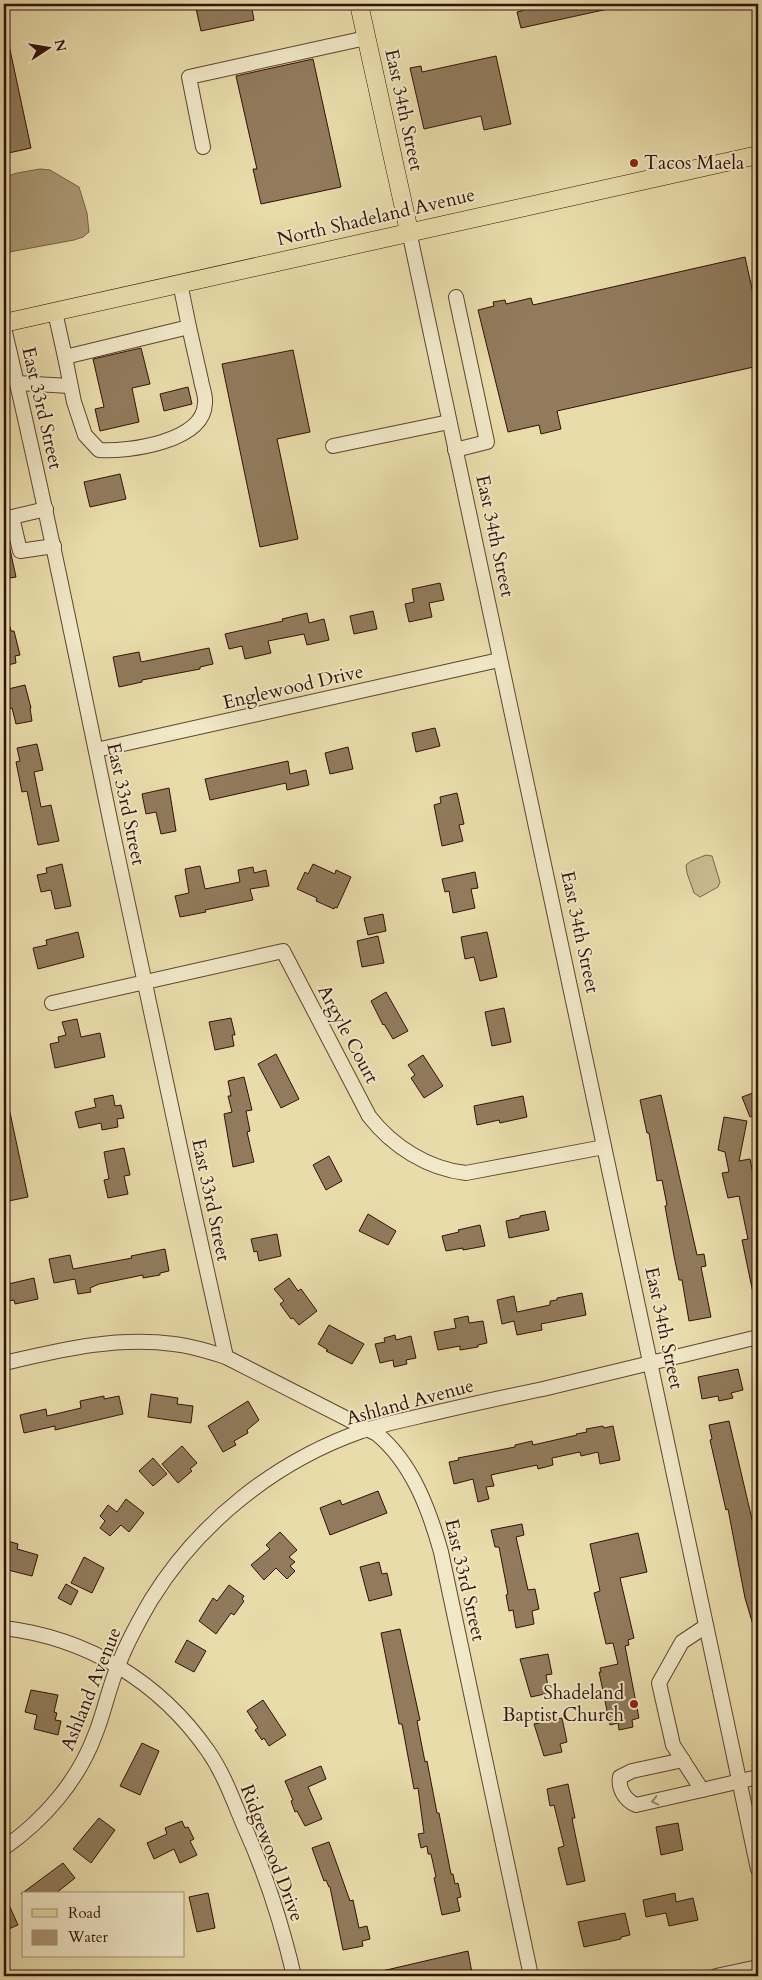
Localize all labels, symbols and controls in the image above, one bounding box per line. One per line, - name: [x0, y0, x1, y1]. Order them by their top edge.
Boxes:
- north arrow: [22, 22, 72, 72]
- text: N: [50, 37, 71, 53]
- street label: East 34th Street: [378, 47, 430, 173]
- place label: Tacos Maela: [644, 150, 744, 176]
- marker: Tacos Maela: [628, 157, 640, 169]
- street label: North Shadeland Avenue: [274, 182, 478, 252]
- street label: East 33rd Street: [15, 344, 69, 472]
- street label: East 34th Street: [469, 473, 521, 599]
- street label: Englewood Drive: [220, 658, 366, 716]
- street label: East 33rd Street: [100, 740, 152, 868]
- street label: East 34th Street: [554, 869, 606, 995]
- street label: Argyle Court: [311, 980, 385, 1088]
- street label: East 33rd Street: [185, 1136, 237, 1264]
- street label: East 34th Street: [638, 1265, 690, 1391]
- street label: Ashland Avenue: [343, 1372, 477, 1432]
- street label: East 33rd Street: [438, 1516, 492, 1644]
- street label: Ashland Avenue: [54, 1623, 128, 1755]
- place label: Shadeland Baptist Church: [503, 1680, 625, 1728]
- marker: Shadeland Baptist Church: [628, 1698, 640, 1710]
- street label: Ridgewood Drive: [234, 1781, 310, 1925]
- one-way arrow: [650, 1795, 659, 1806]
- legend: [22, 1892, 185, 1958]
- text: Road: [68, 1903, 101, 1923]
- text: Water: [67, 1927, 109, 1947]

